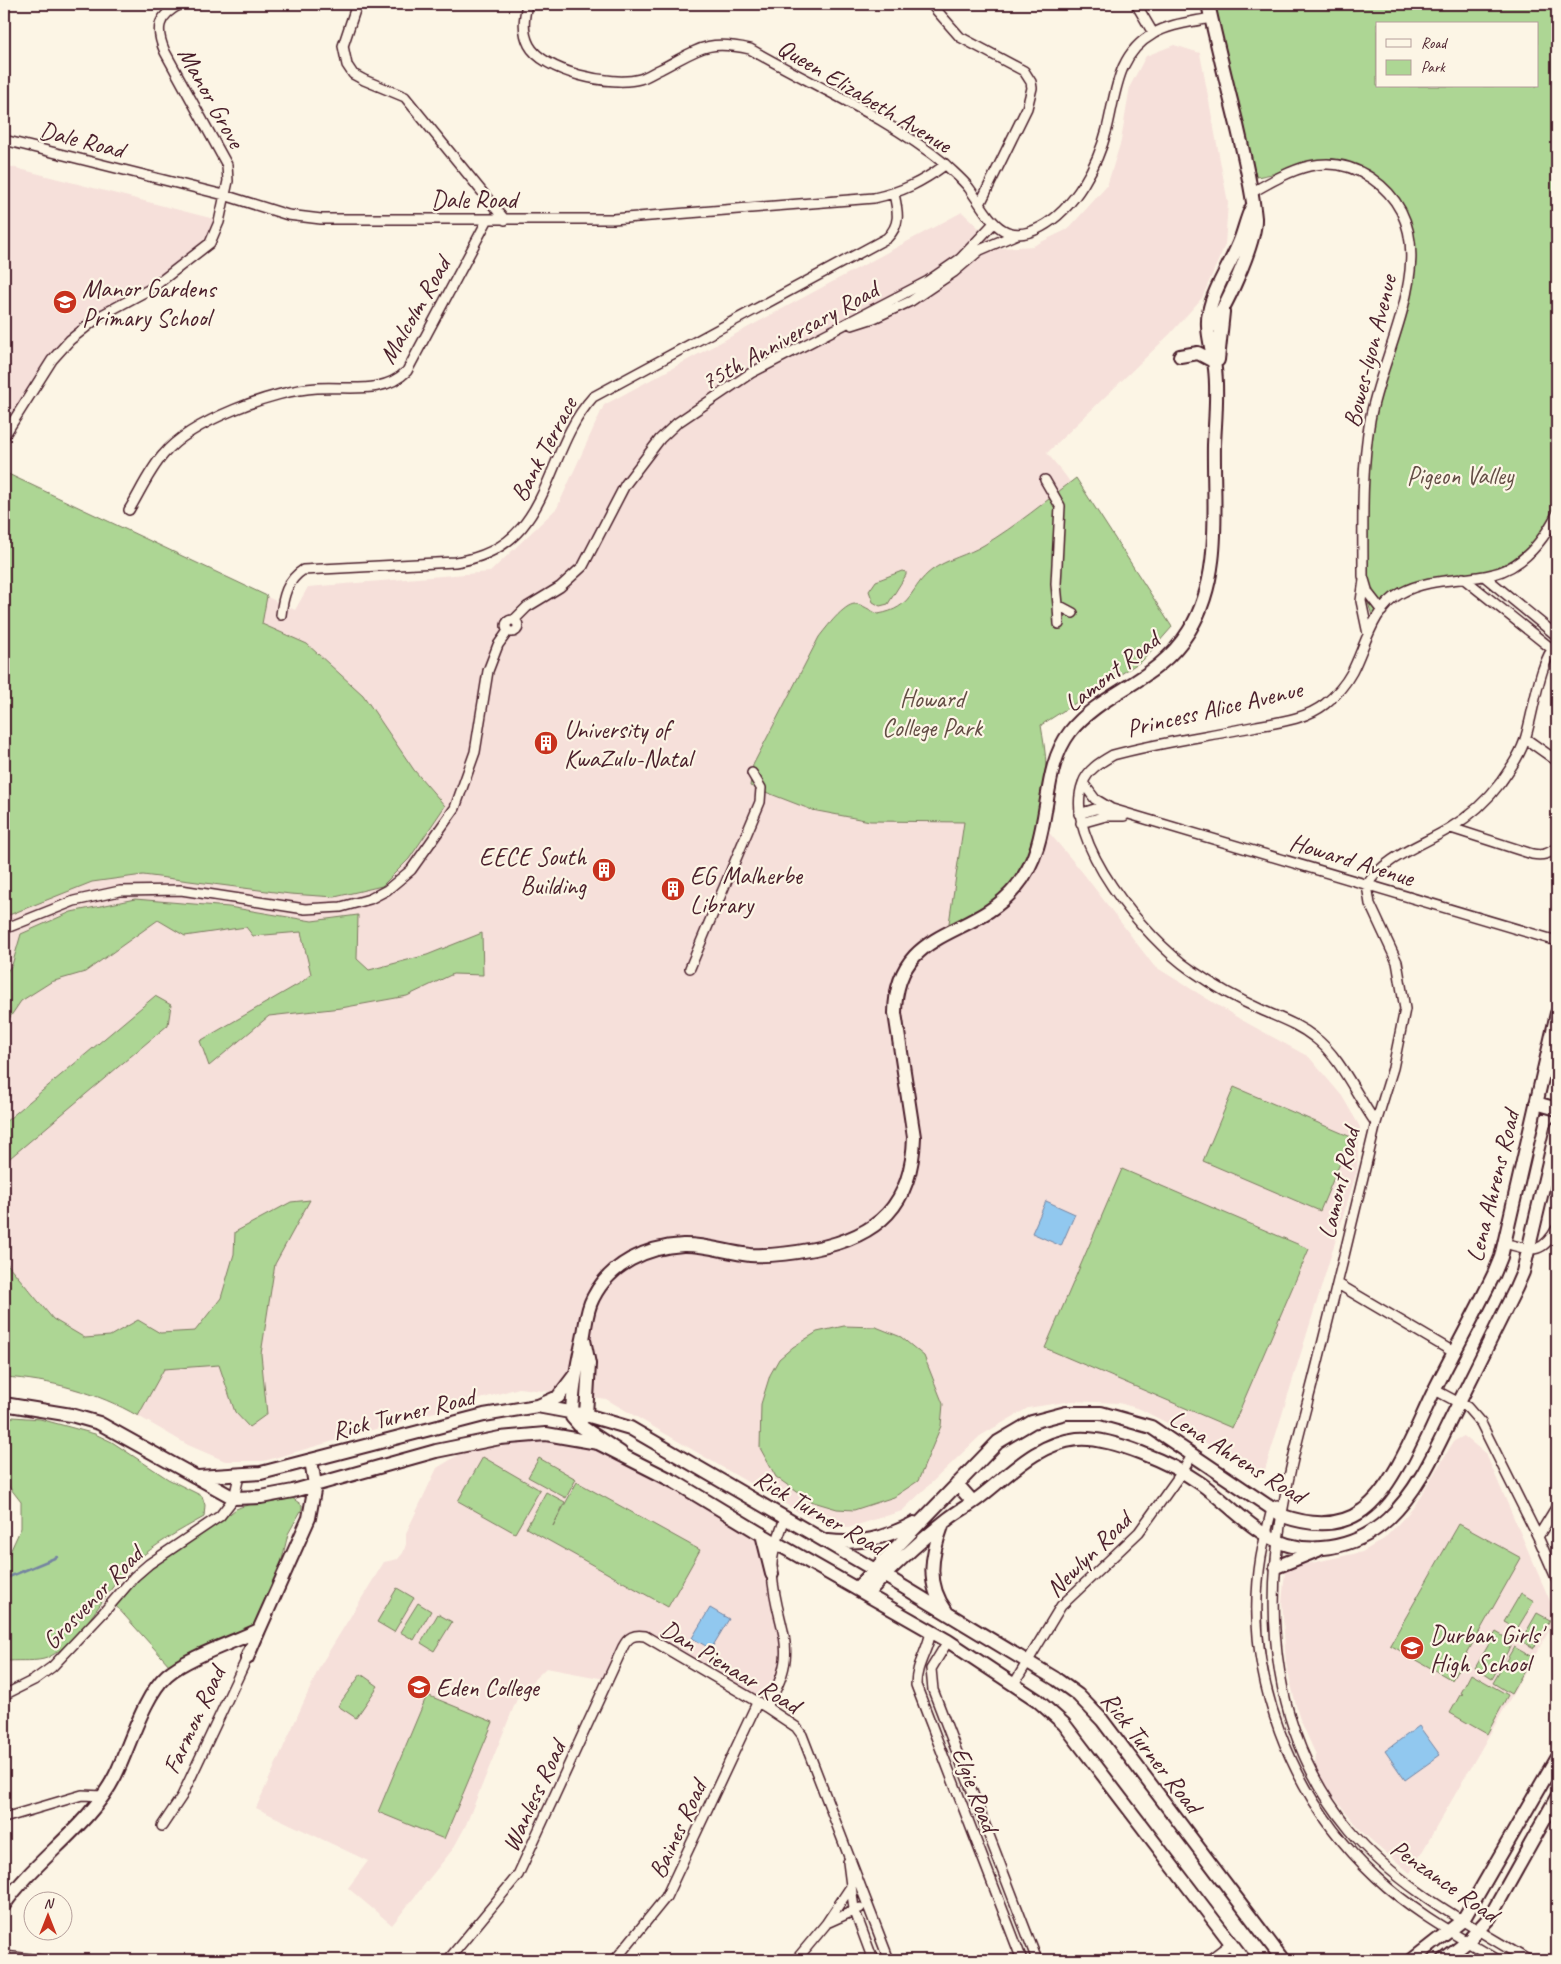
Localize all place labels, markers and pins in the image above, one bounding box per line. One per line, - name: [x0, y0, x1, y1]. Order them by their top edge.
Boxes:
- place label: Manor Gardens Primary School: [82, 273, 218, 334]
- school or university icon: Manor Gardens Primary School: [52, 289, 78, 315]
- place label: University of KwaZulu-Natal: [564, 714, 696, 775]
- building icon: University of KwaZulu-Natal: [533, 730, 559, 756]
- place label: EECE South Building: [479, 841, 588, 902]
- building icon: EECE South Building: [591, 857, 617, 883]
- place label: EG Malherbe Library: [690, 860, 804, 921]
- building icon: EG Malherbe Library: [660, 876, 686, 902]
- place label: Durban Girls' High School: [1430, 1619, 1548, 1680]
- school or university icon: Durban Girls' High School: [1399, 1635, 1425, 1661]
- place label: Eden College: [436, 1672, 541, 1704]
- school or university icon: Eden College: [406, 1674, 432, 1700]

